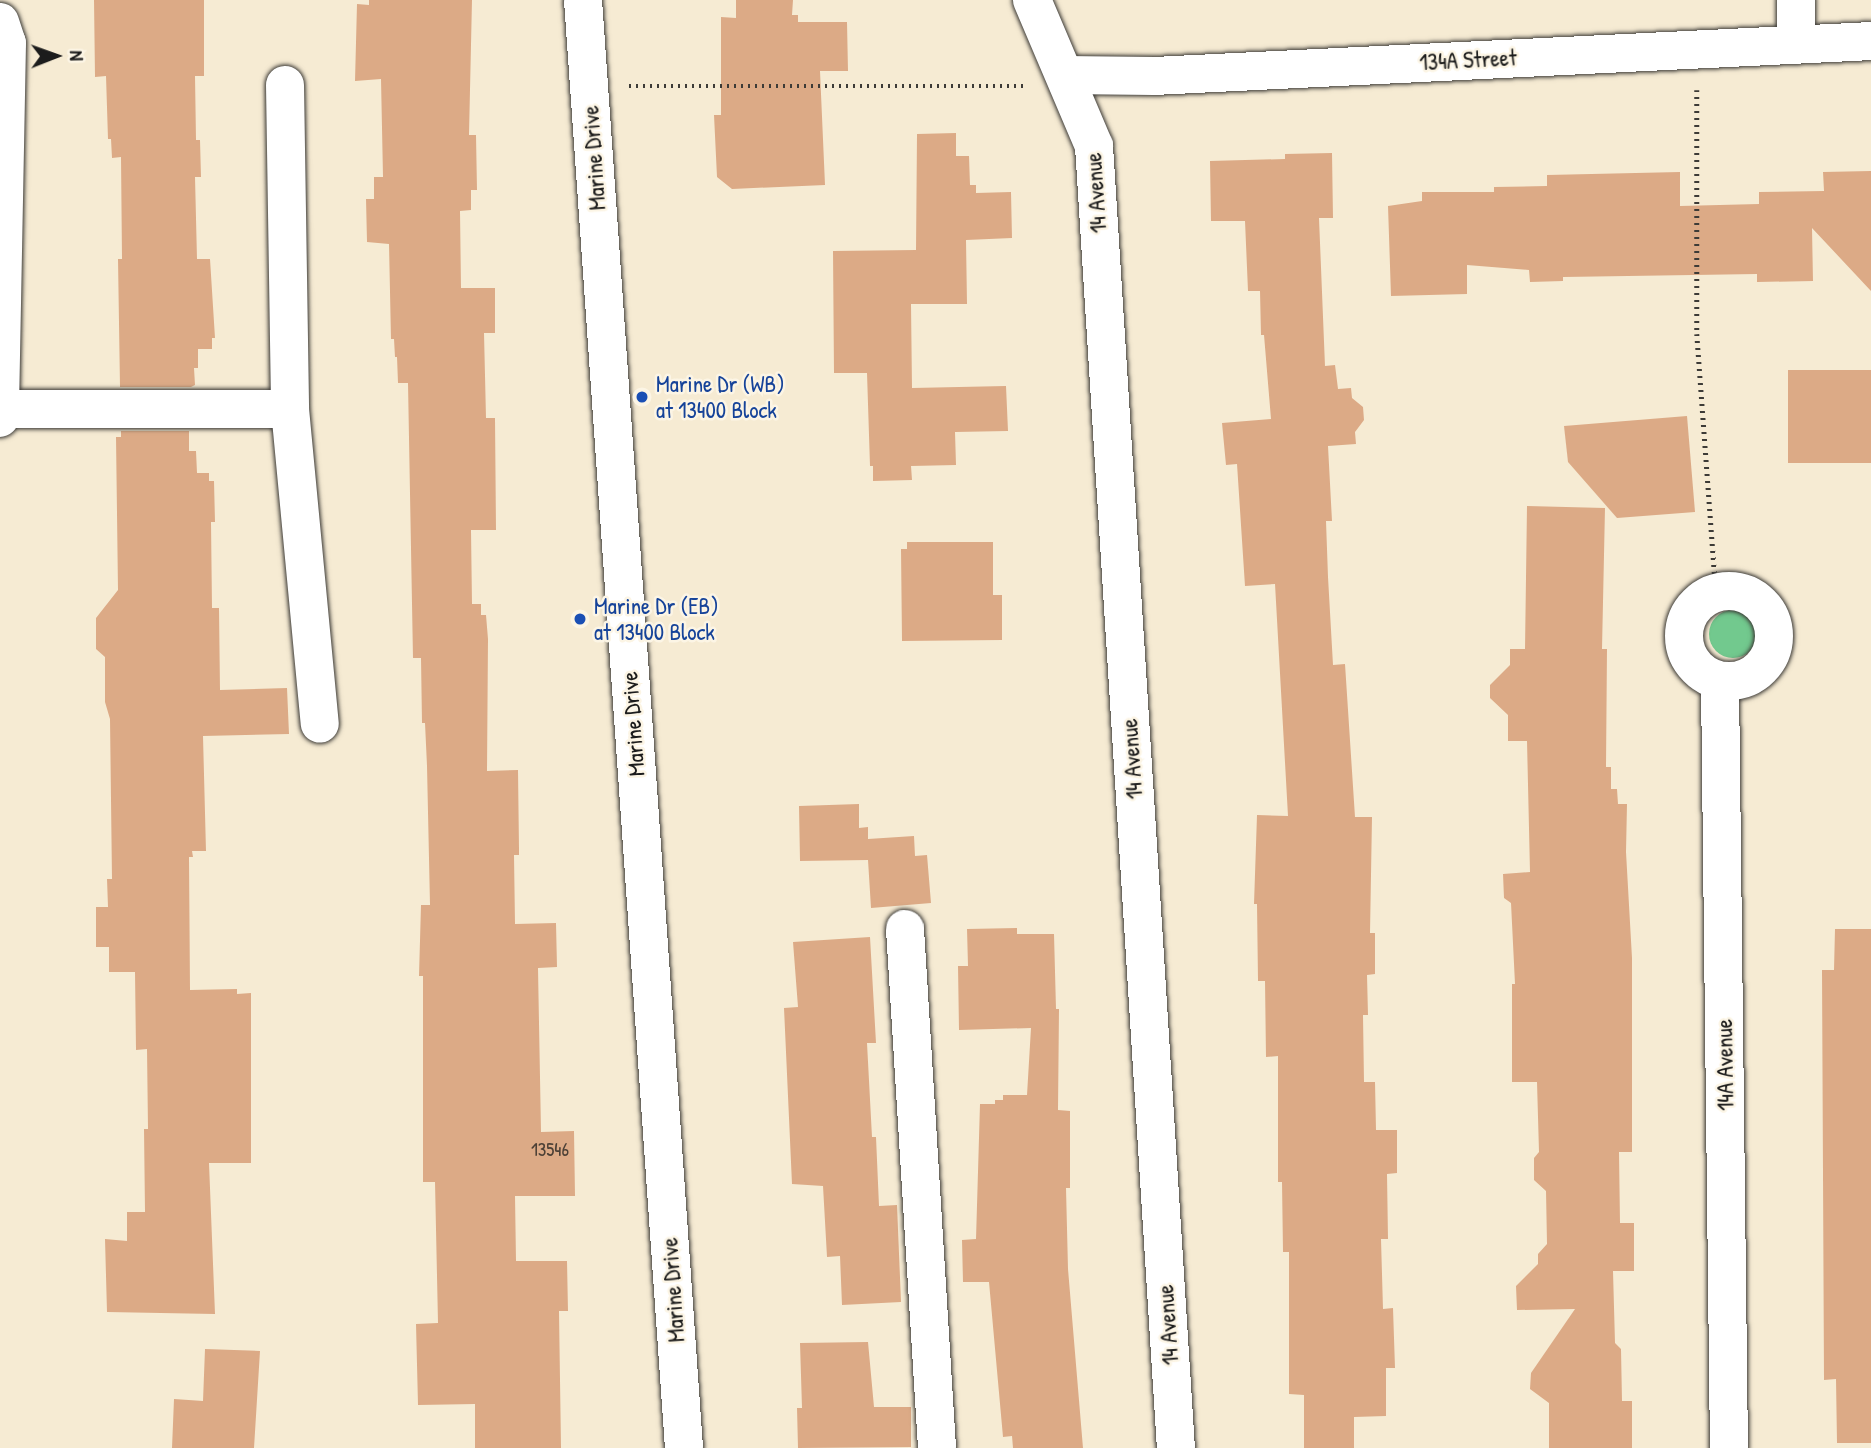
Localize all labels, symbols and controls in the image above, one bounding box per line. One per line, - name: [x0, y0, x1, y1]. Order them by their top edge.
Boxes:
- north arrow: [21, 21, 91, 91]
- street label: 134A Street: [1419, 44, 1517, 76]
- text: N: [64, 50, 90, 61]
- street label: Marine Drive: [577, 105, 611, 211]
- street label: 14 Avenue: [1079, 152, 1113, 234]
- place label: Marine Dr (WB) at 13400 Block: [656, 370, 785, 424]
- marker: Marine Dr (WB) at 13400 Block: [634, 389, 650, 405]
- place label: Marine Dr (EB) at 13400 Block: [594, 592, 718, 646]
- marker: Marine Dr (EB) at 13400 Block: [572, 611, 588, 627]
- street label: Marine Drive: [616, 671, 650, 777]
- street label: 14 Avenue: [1115, 718, 1149, 800]
- street label: 14A Avenue: [1710, 1019, 1740, 1111]
- house number: 13546: [531, 1139, 569, 1161]
- street label: Marine Drive: [656, 1237, 690, 1343]
- street label: 14 Avenue: [1151, 1284, 1185, 1366]

